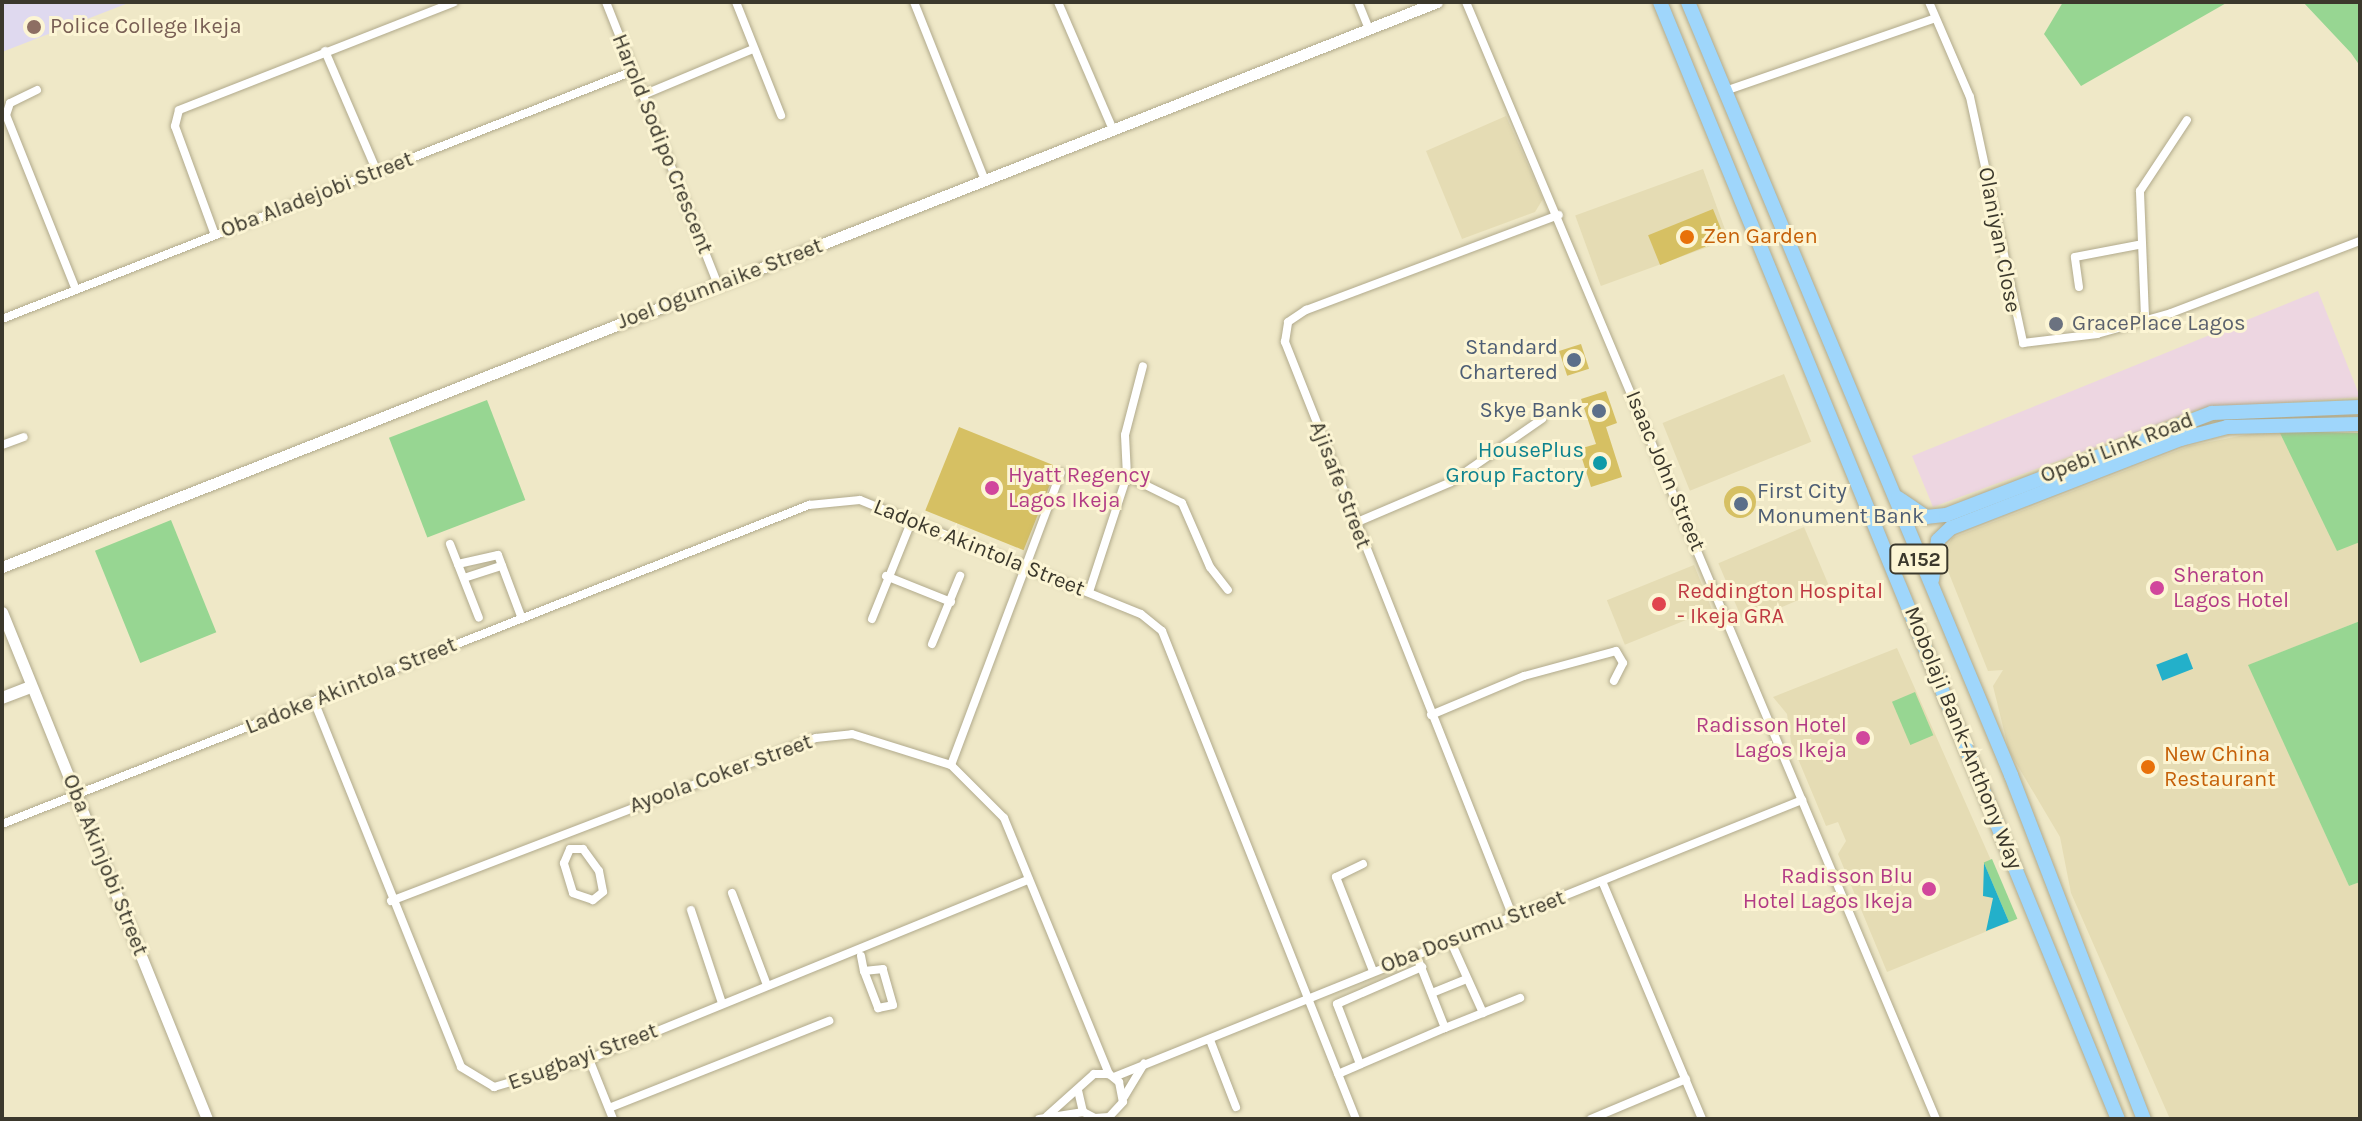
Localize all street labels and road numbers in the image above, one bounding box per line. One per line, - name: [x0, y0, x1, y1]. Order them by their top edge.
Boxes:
- street label: Harold Sodipo Crescent: [606, 30, 718, 258]
- street label: Oba Aladejobi Street: [217, 146, 417, 244]
- street label: Olaniyan Close: [1972, 165, 2026, 315]
- street label: Joel Ogunnaike Street: [613, 233, 827, 335]
- street label: Isaac John Street: [1619, 387, 1711, 555]
- street label: Opebi Link Road: [2037, 407, 2197, 489]
- street label: Ajisafe Street: [1304, 418, 1376, 552]
- street label: Ladoke Akintola Street: [870, 494, 1088, 602]
- road number: A152: [1889, 543, 1949, 575]
- street label: Mobolaji Bank-Anthony Way: [1898, 603, 2028, 873]
- street label: Ladoke Akintola Street: [242, 632, 460, 740]
- street label: Ayoola Coker Street: [626, 729, 816, 819]
- street label: Oba Akinjobi Street: [57, 770, 153, 960]
- street label: Oba Dosumu Street: [1377, 885, 1569, 979]
- street label: Esugbayi Street: [505, 1018, 661, 1096]

